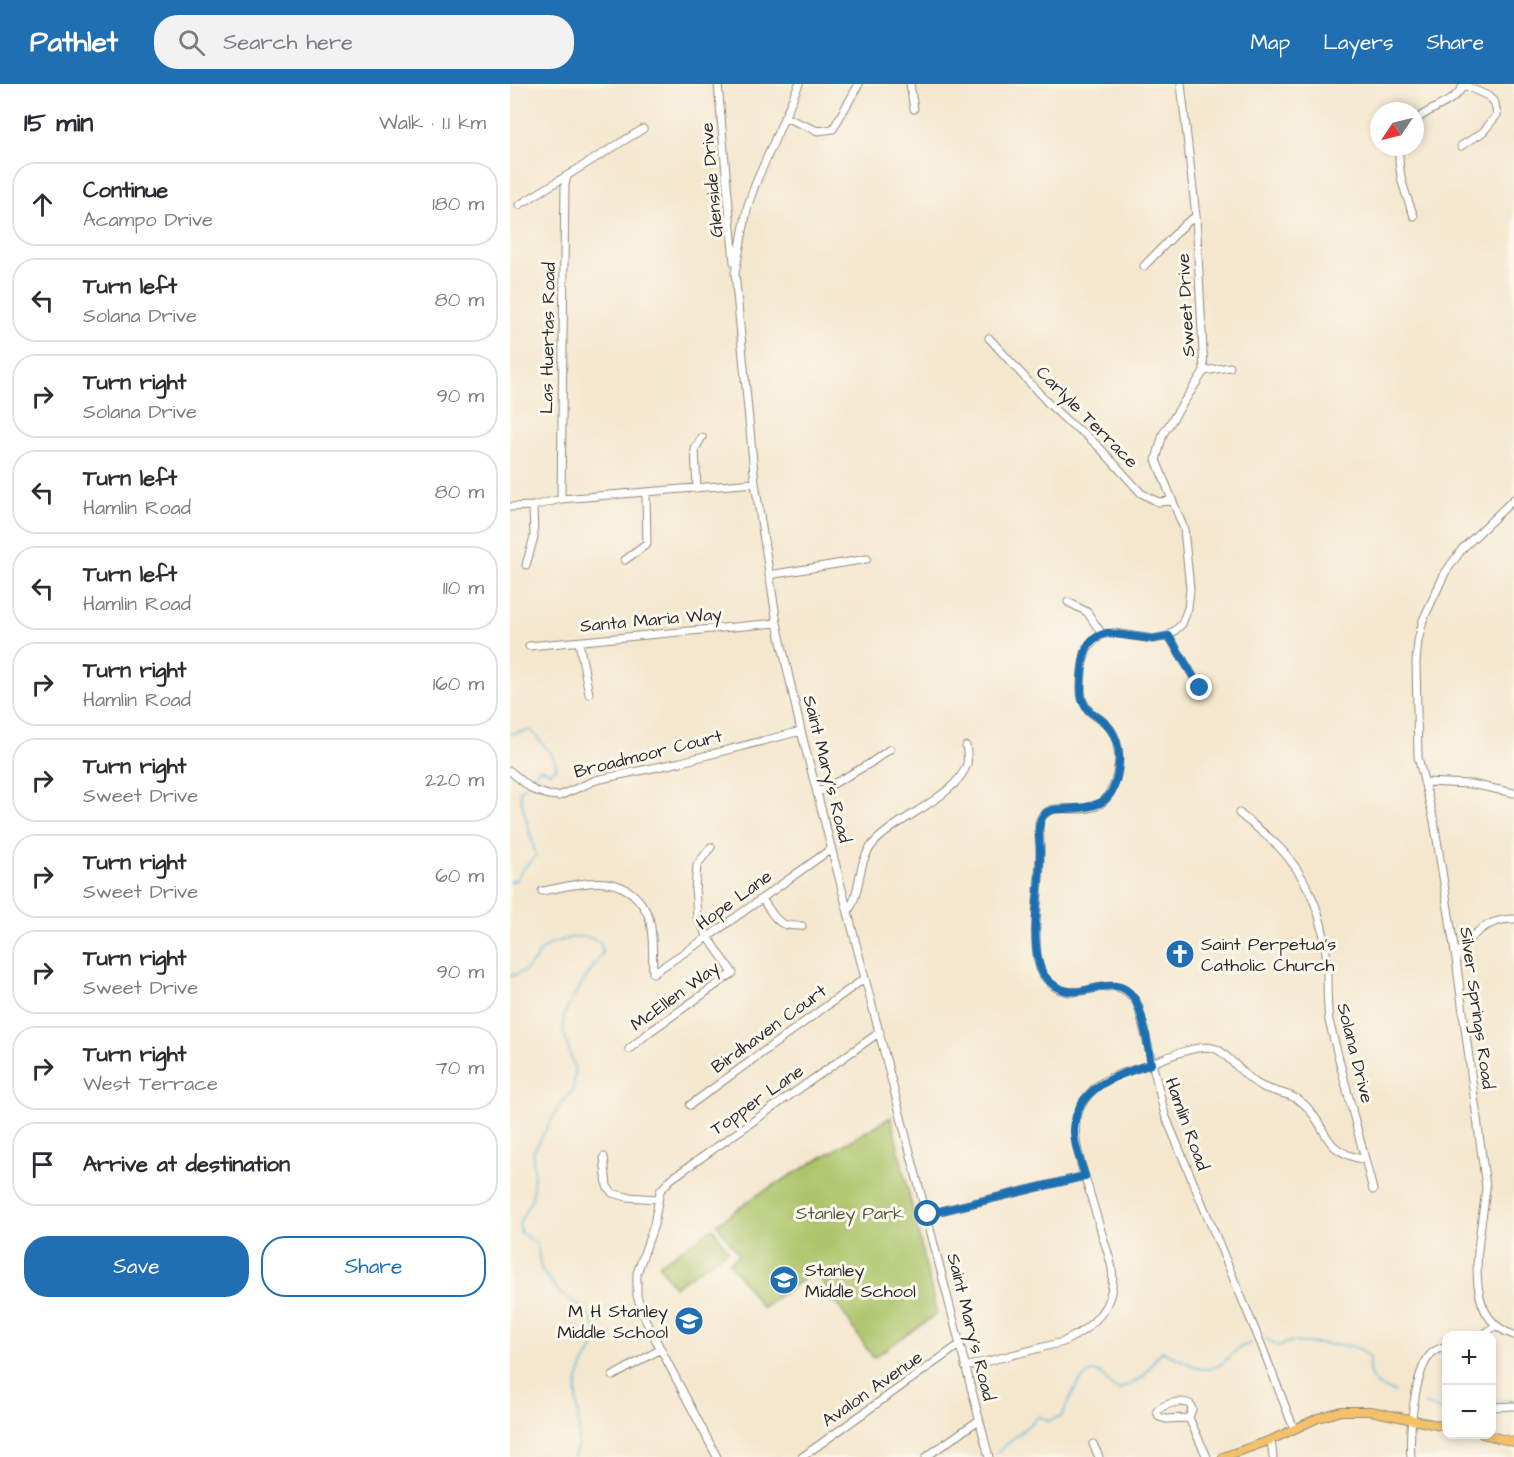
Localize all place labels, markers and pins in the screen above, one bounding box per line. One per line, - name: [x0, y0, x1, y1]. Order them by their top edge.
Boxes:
- place label: Saint Perpetua's Catholic Church: [1201, 932, 1336, 978]
- church icon: Saint Perpetua's Catholic Church: [1164, 938, 1196, 970]
- place label: Stanley Middle School: [805, 1258, 916, 1304]
- school or university icon: Stanley Middle School: [768, 1264, 800, 1296]
- place label: M H Stanley Middle School: [557, 1299, 668, 1345]
- school or university icon: M H Stanley Middle School: [673, 1305, 705, 1337]

